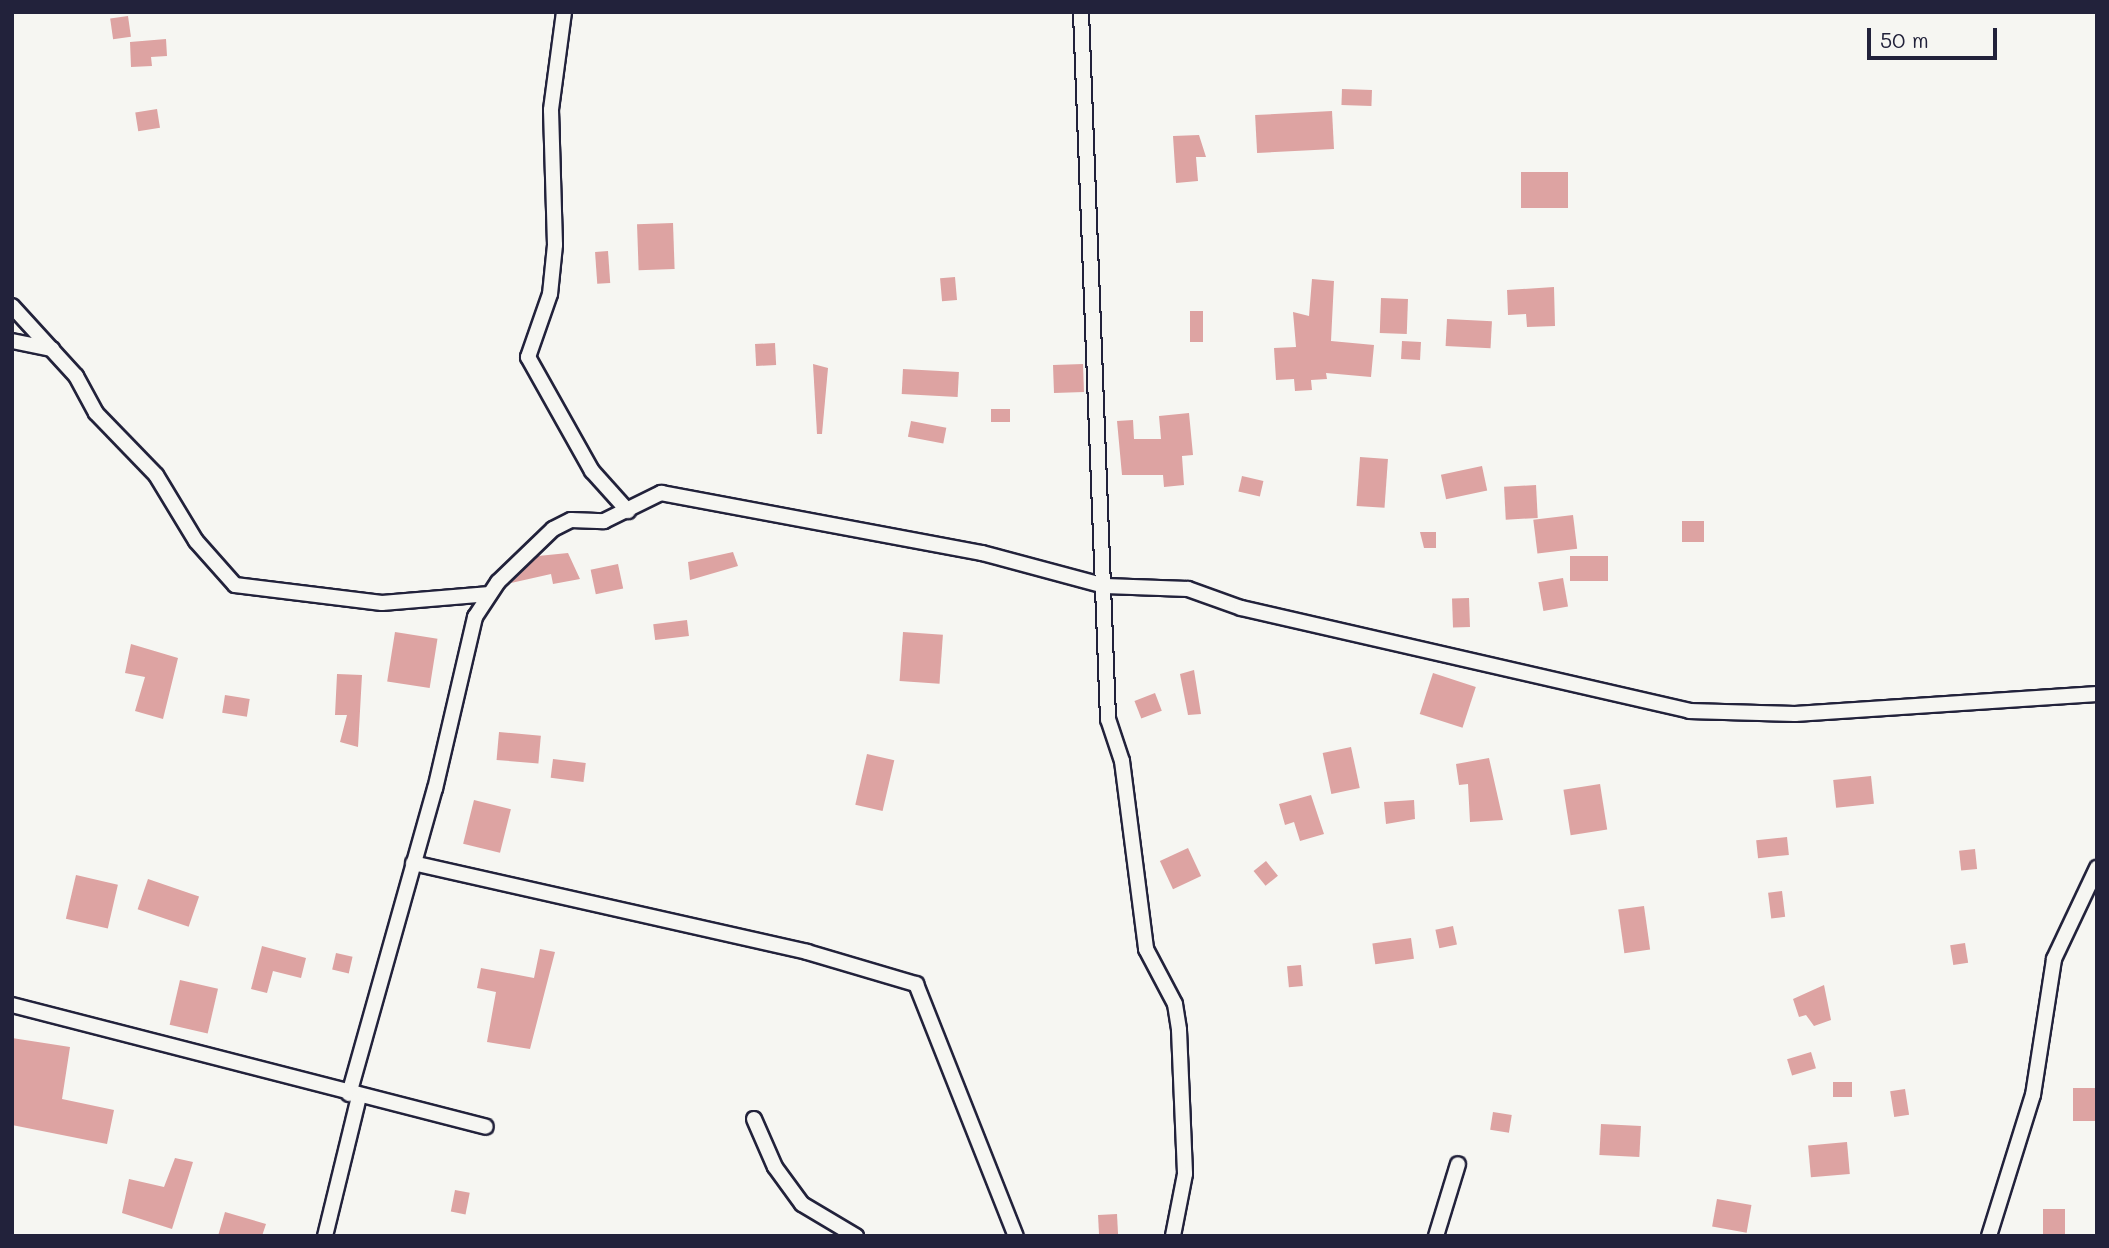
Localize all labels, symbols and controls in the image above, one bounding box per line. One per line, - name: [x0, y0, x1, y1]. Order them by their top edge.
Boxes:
- scale bar: [1871, 14, 2000, 58]
- text: 50 m: [1880, 26, 1929, 53]

